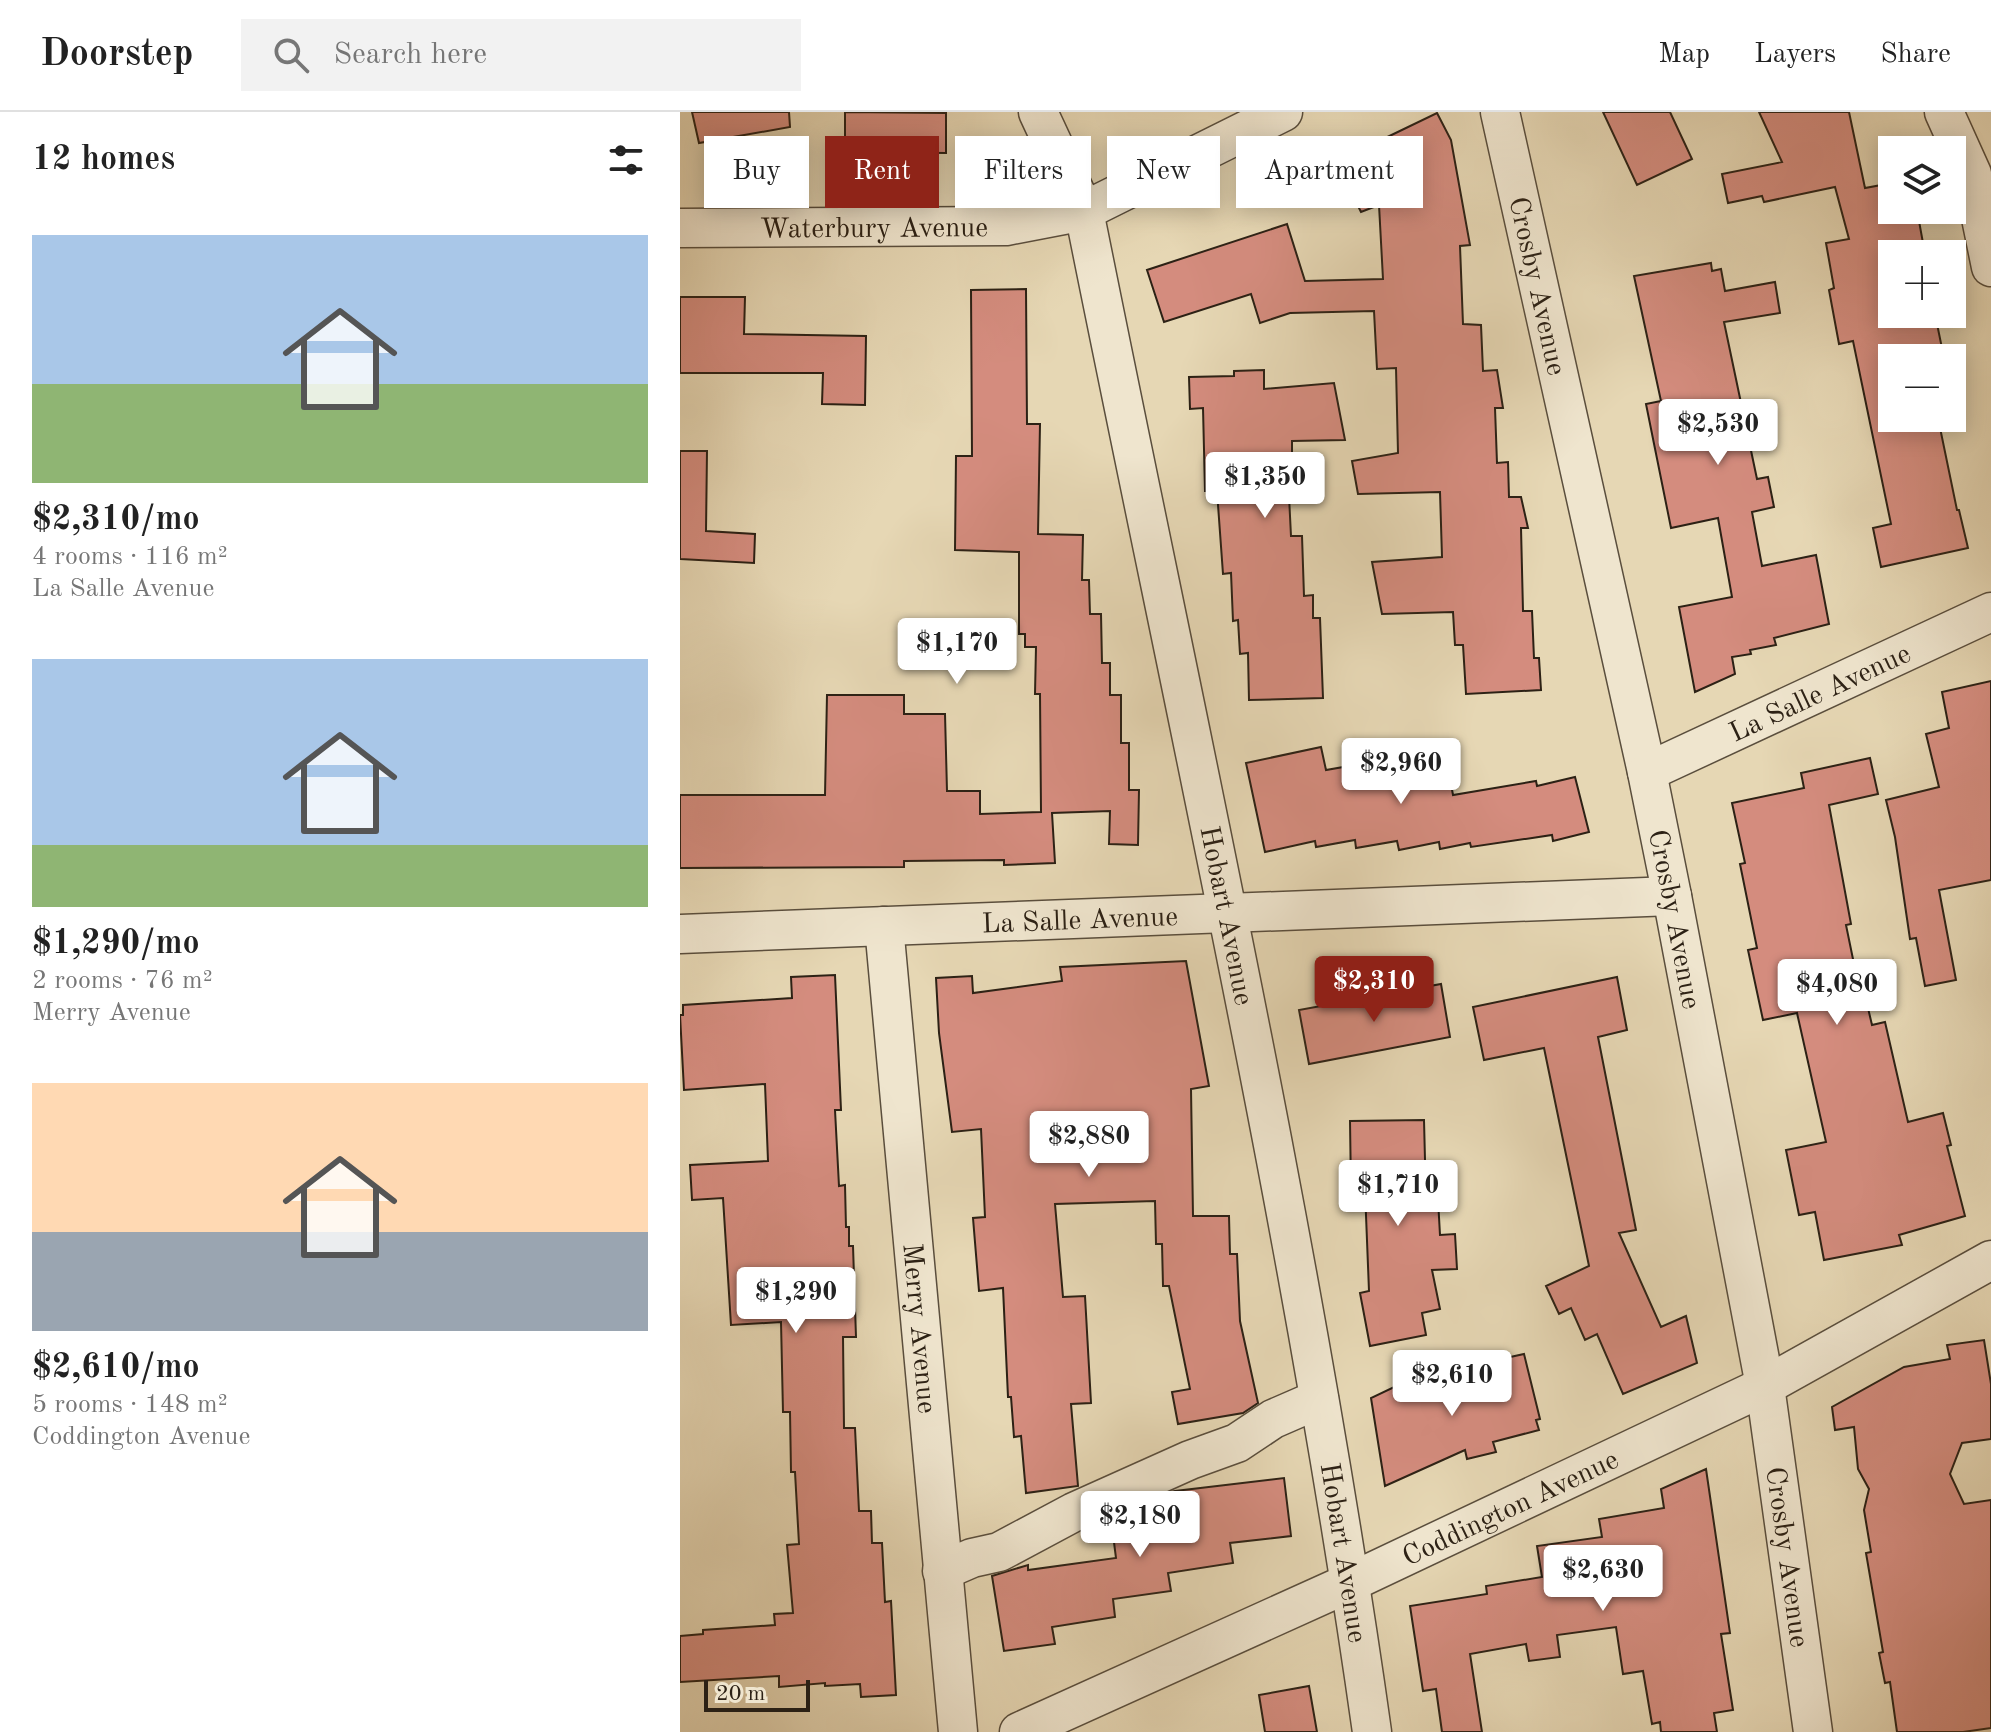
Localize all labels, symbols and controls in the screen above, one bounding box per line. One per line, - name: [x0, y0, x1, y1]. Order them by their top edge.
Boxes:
- search box: [241, 19, 801, 91]
- icon: search: [269, 33, 313, 77]
- text: Doorstep: [40, 36, 193, 74]
- text: Search here: [333, 40, 487, 70]
- text: Map: [1658, 41, 1710, 69]
- text: Layers: [1754, 41, 1836, 69]
- text: Share: [1880, 41, 1951, 69]
- chip: Buy: [704, 136, 809, 208]
- chip: Rent: [825, 136, 939, 208]
- chip: Filters: [955, 136, 1091, 208]
- chip: New: [1107, 136, 1220, 208]
- chip: Apartment: [1236, 136, 1423, 208]
- map controls: [1878, 136, 1966, 432]
- button: layers: [1878, 136, 1966, 224]
- icon: filters: [604, 138, 648, 182]
- text: 12 homes: [32, 143, 175, 177]
- street label: Crosby Avenue: [1502, 194, 1569, 378]
- street label: Waterbury Avenue: [760, 215, 988, 245]
- button: +: [1878, 240, 1966, 328]
- icon: home: [268, 287, 412, 431]
- button: −: [1878, 344, 1966, 432]
- pin: $2,530: [1653, 399, 1783, 467]
- text: $2,530: [1677, 412, 1759, 438]
- pin: $1,350: [1200, 452, 1330, 520]
- text: $1,350: [1224, 465, 1306, 491]
- text: $2,310/mo: [32, 503, 200, 537]
- text: 4 rooms · 116 m²: [32, 544, 228, 570]
- text: La Salle Avenue: [32, 576, 214, 602]
- pin: $1,170: [892, 618, 1022, 686]
- text: $1,170: [916, 631, 998, 657]
- street label: La Salle Avenue: [1726, 640, 1916, 749]
- icon: home: [268, 711, 412, 855]
- pin: $2,960: [1336, 738, 1466, 806]
- text: $2,960: [1360, 751, 1442, 777]
- street label: Hobart Avenue: [1193, 824, 1257, 1008]
- street label: Crosby Avenue: [1642, 827, 1704, 1012]
- street label: La Salle Avenue: [981, 904, 1179, 939]
- text: $1,290/mo: [32, 927, 200, 961]
- pin: $2,310: [1309, 956, 1439, 1024]
- pin: $4,080: [1772, 959, 1902, 1027]
- text: 2 rooms · 76 m²: [32, 968, 213, 994]
- text: $2,310: [1333, 969, 1415, 995]
- text: $4,080: [1796, 972, 1878, 998]
- text: Merry Avenue: [32, 1000, 191, 1026]
- pin: $2,880: [1024, 1111, 1154, 1179]
- text: $2,880: [1048, 1124, 1130, 1150]
- icon: home: [268, 1135, 412, 1279]
- pin: $1,710: [1333, 1160, 1463, 1228]
- text: $1,710: [1357, 1173, 1439, 1199]
- street label: Merry Avenue: [896, 1242, 940, 1415]
- pin: $1,290: [731, 1267, 861, 1335]
- text: $1,290: [755, 1280, 837, 1306]
- pin: $2,610: [1387, 1350, 1517, 1418]
- text: $2,610/mo: [32, 1351, 200, 1385]
- text: $2,610: [1411, 1363, 1493, 1389]
- text: 5 rooms · 148 m²: [32, 1392, 228, 1418]
- text: Coddington Avenue: [32, 1424, 250, 1450]
- street label: Coddington Avenue: [1399, 1447, 1623, 1573]
- street label: Hobart Avenue: [1314, 1461, 1370, 1645]
- street label: Crosby Avenue: [1759, 1465, 1812, 1650]
- pin: $2,180: [1075, 1491, 1205, 1559]
- text: $2,180: [1099, 1504, 1181, 1530]
- pin: $2,630: [1538, 1545, 1668, 1613]
- text: $2,630: [1562, 1558, 1644, 1584]
- scale bar: [704, 1676, 810, 1712]
- text: 20 m: [716, 1683, 765, 1705]

